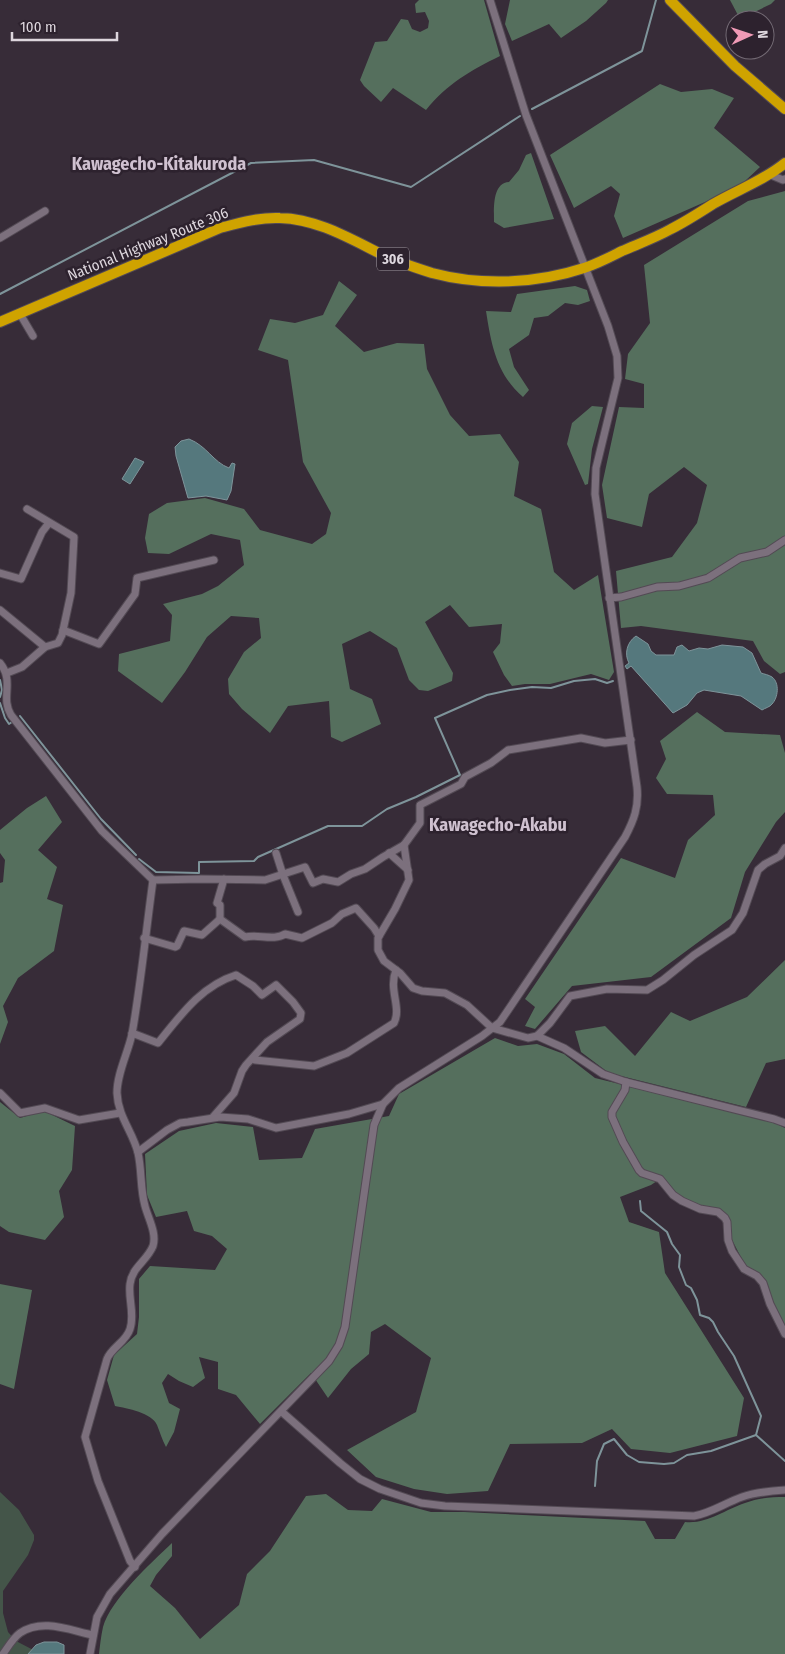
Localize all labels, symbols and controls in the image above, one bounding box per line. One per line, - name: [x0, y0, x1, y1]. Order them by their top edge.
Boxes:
- scale bar: [12, 10, 118, 42]
- north arrow: [725, 10, 775, 60]
- text: 100 m: [20, 18, 57, 36]
- text: N: [754, 30, 771, 39]
- district label: Kawagecho-Kitakuroda: [72, 153, 246, 175]
- street label: National Highway Route 306: [65, 203, 231, 285]
- road number: 306: [377, 248, 409, 270]
- district label: Kawagecho-Akabu: [429, 814, 567, 836]

